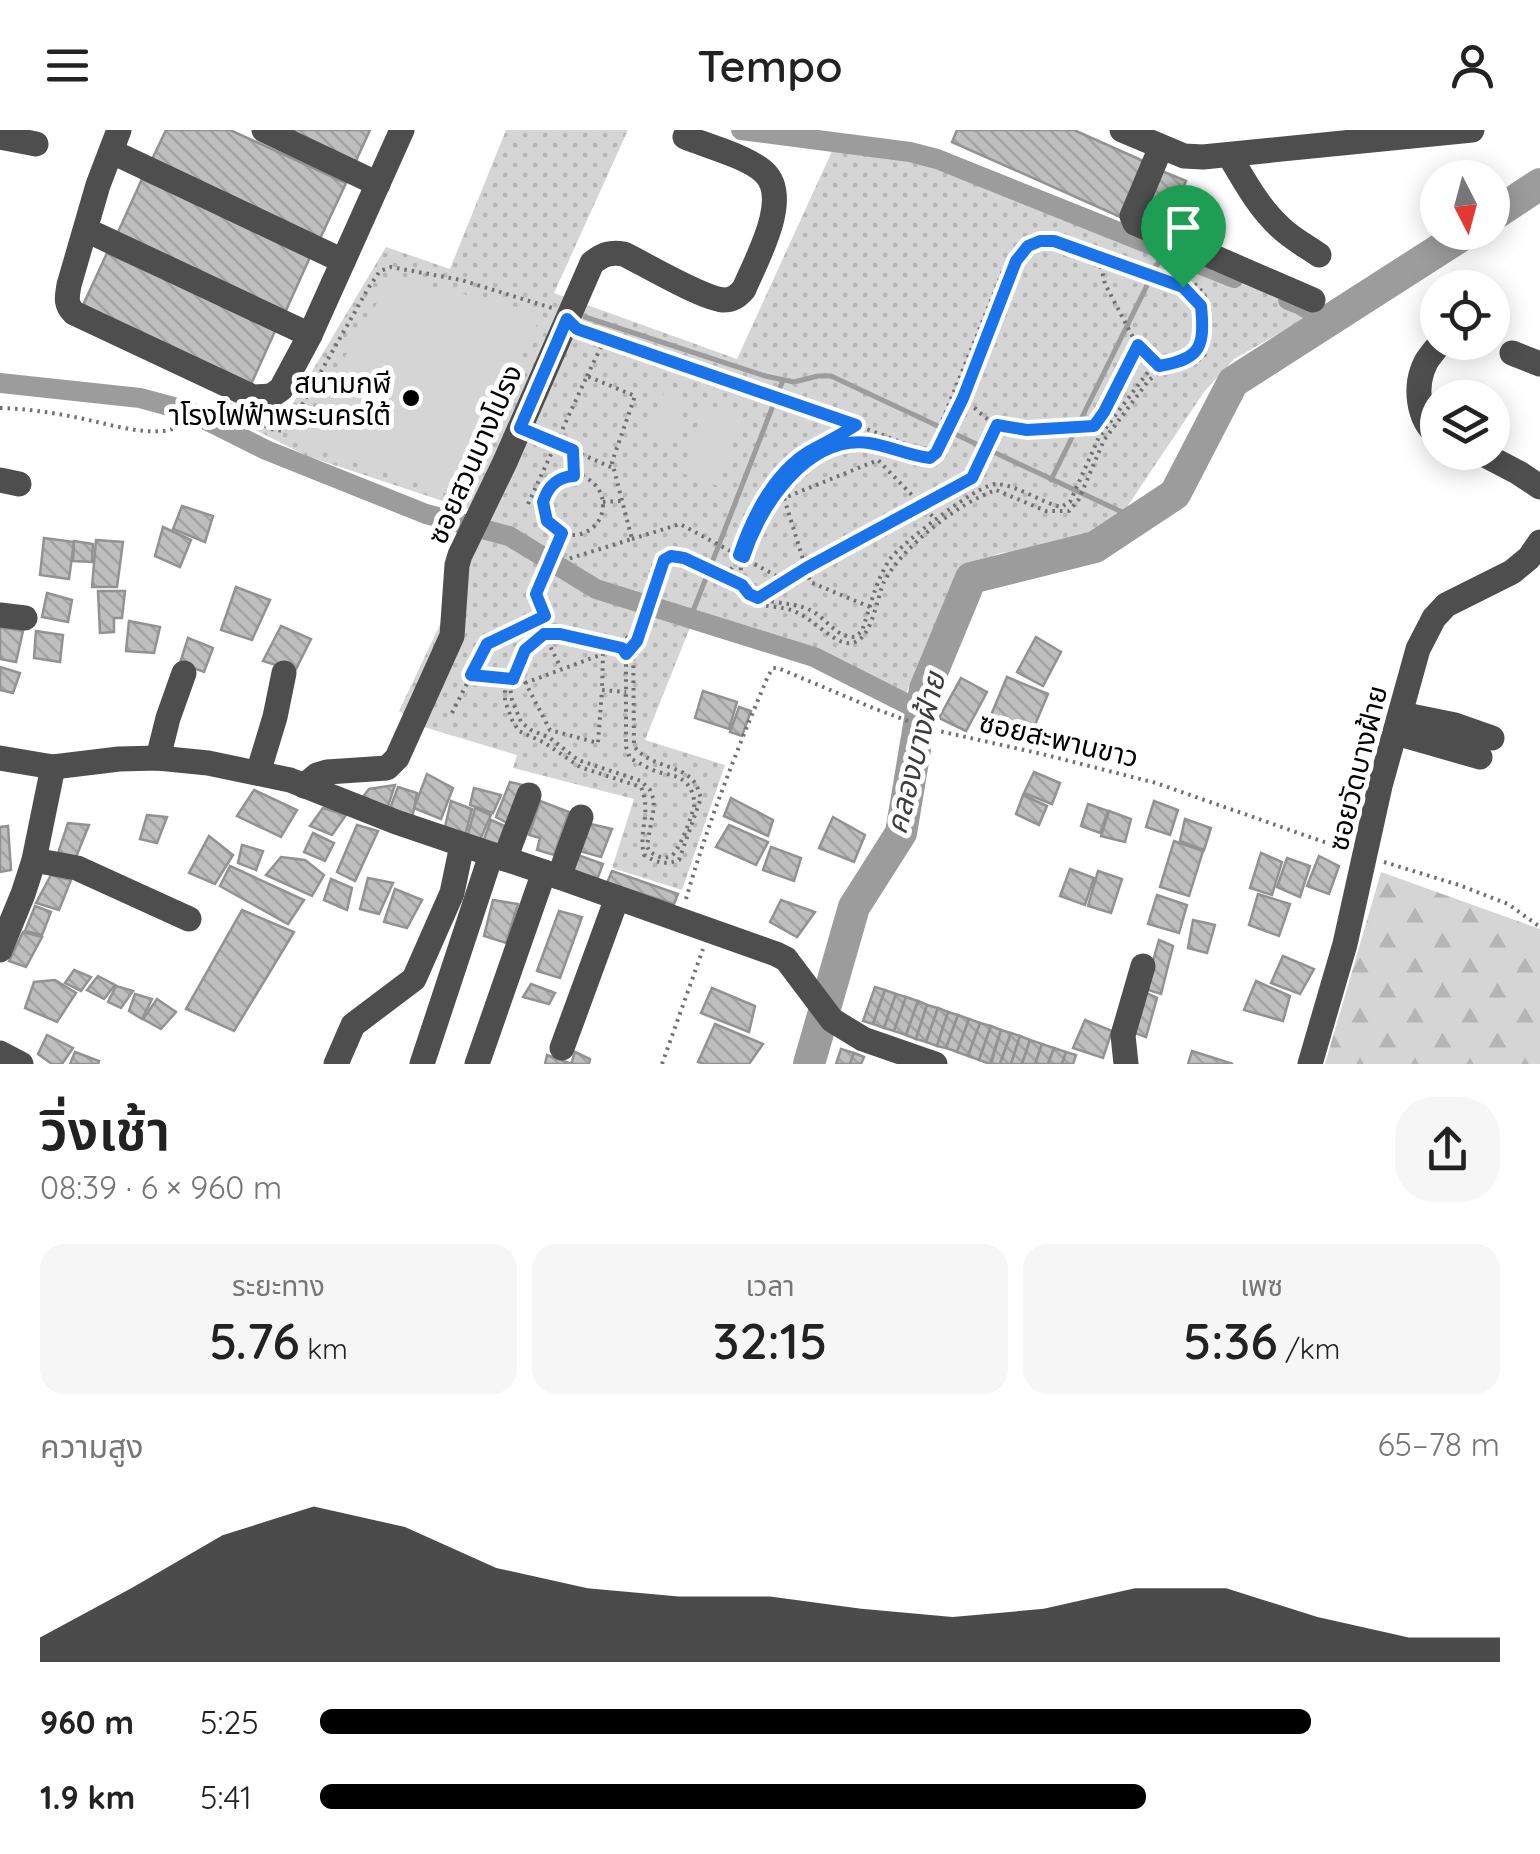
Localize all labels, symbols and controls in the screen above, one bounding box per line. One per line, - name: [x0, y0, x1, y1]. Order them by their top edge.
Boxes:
- text: Tempo: [697, 37, 843, 93]
- icon: menu: [40, 38, 95, 93]
- icon: person: [1445, 38, 1500, 93]
- north arrow: [1420, 160, 1510, 250]
- map controls: [1420, 160, 1510, 470]
- pin: [1141, 185, 1226, 288]
- icon: arrive: [1156, 200, 1211, 255]
- button: locate: [1420, 270, 1510, 360]
- street label: ซอยสวนบางโปรง: [419, 359, 529, 549]
- place label: สนามกฬี าโรงไฟฟ้าพระนครใต้: [169, 365, 391, 432]
- button: layers: [1420, 380, 1510, 470]
- marker: สนามกฬี าโรงไฟฟ้าพระนครใต้: [400, 387, 422, 409]
- water label: คลองบางฝ้าย: [877, 666, 954, 838]
- street label: ซอยวัดบางฝ้าย: [1320, 682, 1394, 854]
- street label: ซอยสะพานขาว: [976, 704, 1142, 774]
- text: วิ่งเช้า: [40, 1095, 170, 1164]
- button: share: [1395, 1097, 1500, 1202]
- text: 08:39 · 6 × 960 m: [40, 1167, 282, 1207]
- text: ระยะทาง: [232, 1268, 325, 1303]
- text: เวลา: [745, 1268, 795, 1303]
- text: เพซ: [1240, 1268, 1283, 1303]
- text: 5.76: [209, 1309, 300, 1372]
- text: 32:15: [713, 1309, 827, 1372]
- text: 5:36: [1183, 1309, 1278, 1372]
- text: km: [300, 1331, 348, 1366]
- text: /km: [1278, 1331, 1340, 1366]
- text: 65–78 m: [1377, 1424, 1500, 1464]
- text: ความสูง: [40, 1426, 144, 1466]
- text: 960 m: [40, 1702, 134, 1742]
- text: 5:25: [200, 1702, 259, 1742]
- text: 1.9 km: [40, 1777, 135, 1817]
- text: 5:41: [200, 1777, 252, 1817]

